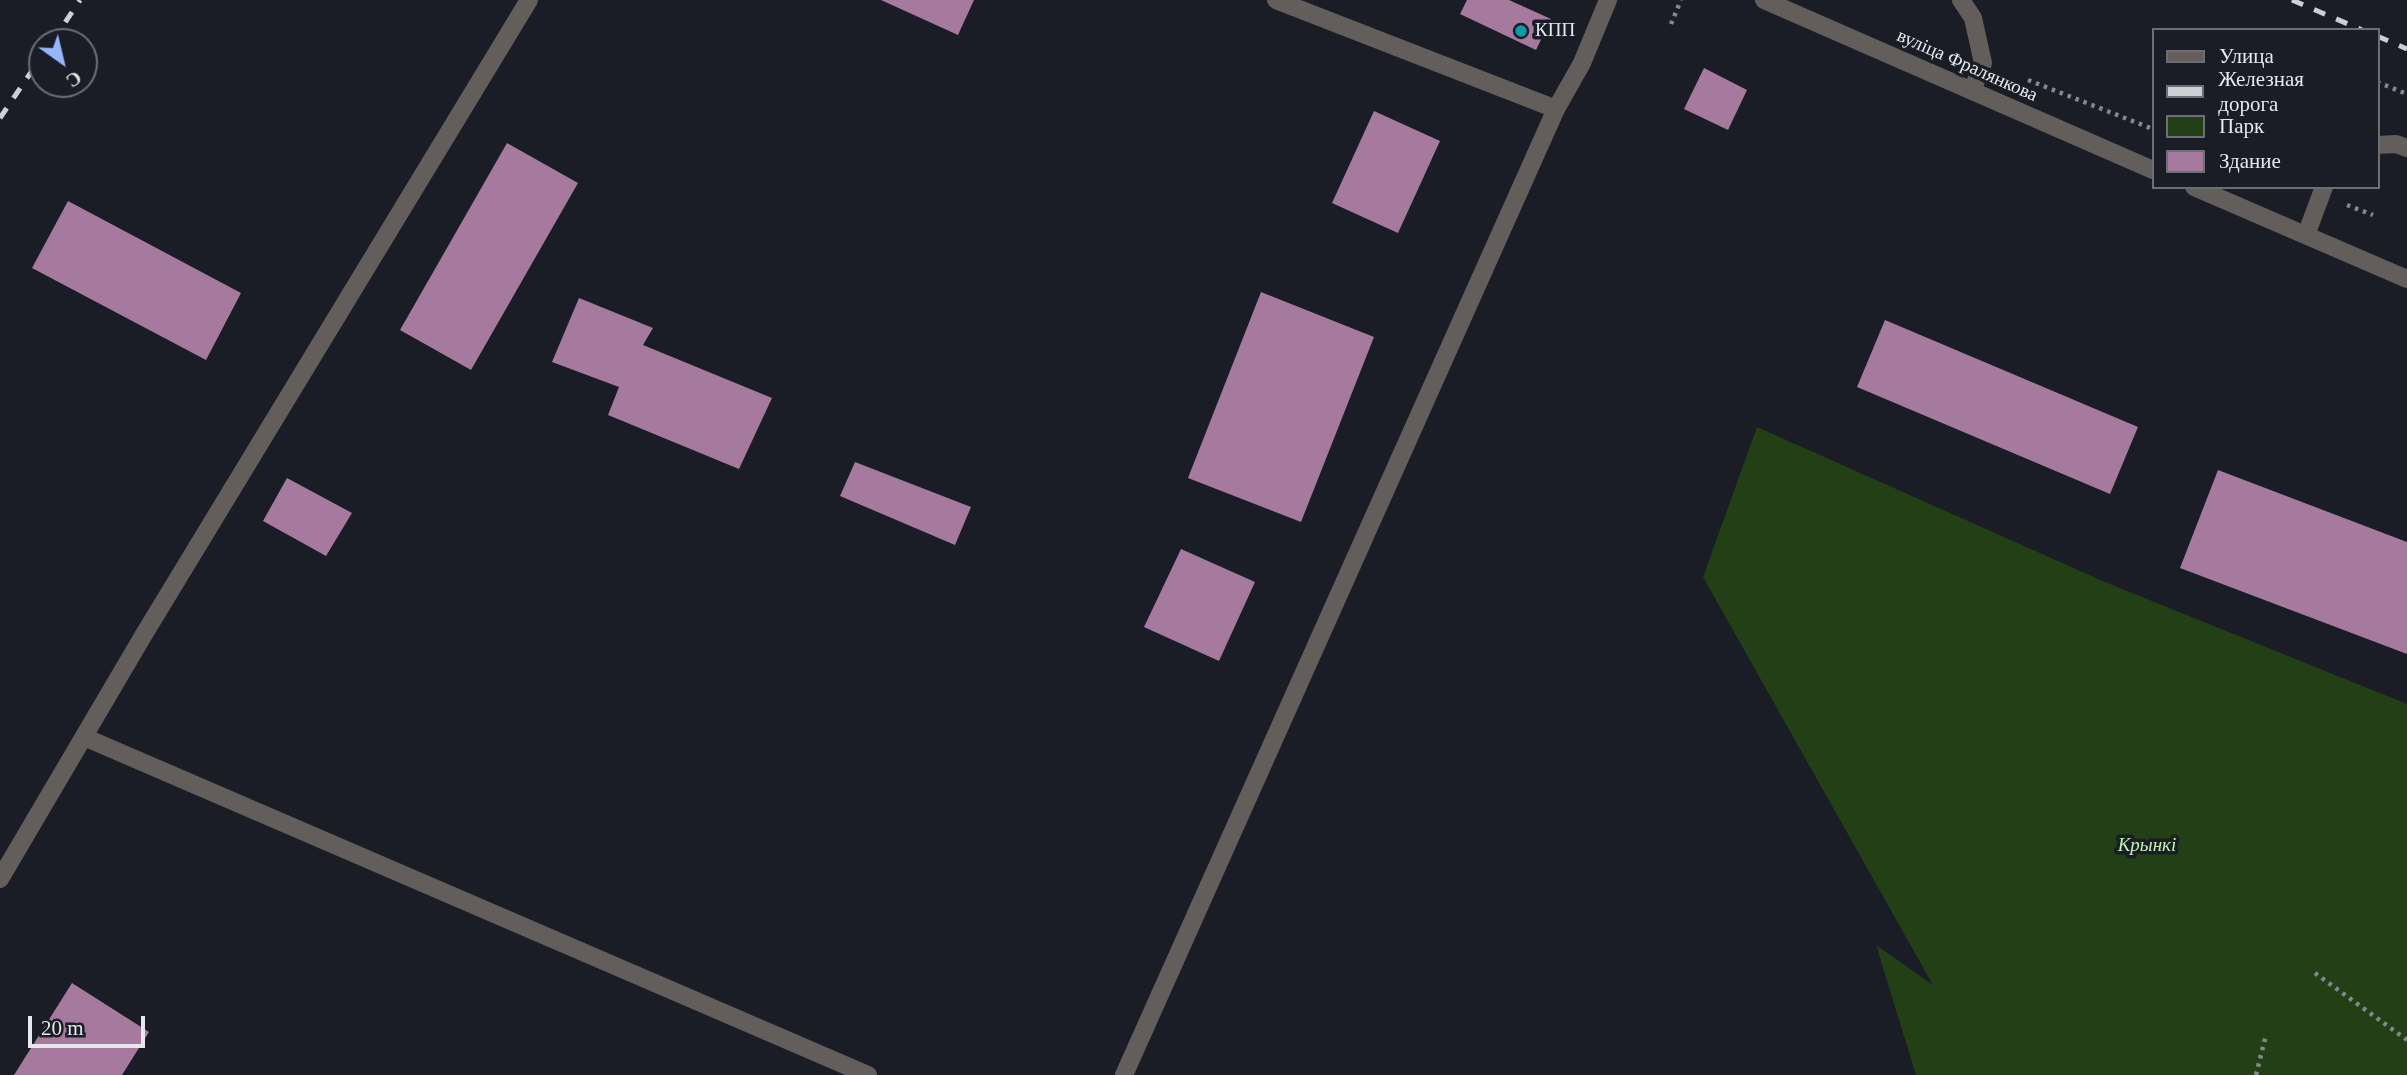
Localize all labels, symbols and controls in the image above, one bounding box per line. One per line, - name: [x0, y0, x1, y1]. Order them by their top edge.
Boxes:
- place label: КПП: [1535, 20, 1575, 42]
- marker: КПП: [1513, 23, 1529, 39]
- street label: вуліца Фралянкова: [1893, 25, 2041, 107]
- north arrow: [28, 28, 98, 98]
- legend: [2152, 28, 2379, 189]
- text: Улица: [2219, 44, 2274, 68]
- text: С: [62, 67, 85, 92]
- text: Железная дорога: [2218, 67, 2304, 116]
- text: Парк: [2219, 114, 2264, 138]
- text: Здание: [2219, 149, 2281, 173]
- park label: Крынкі: [2118, 835, 2176, 857]
- scale bar: [32, 1002, 149, 1046]
- text: 20 m: [41, 1016, 84, 1040]

